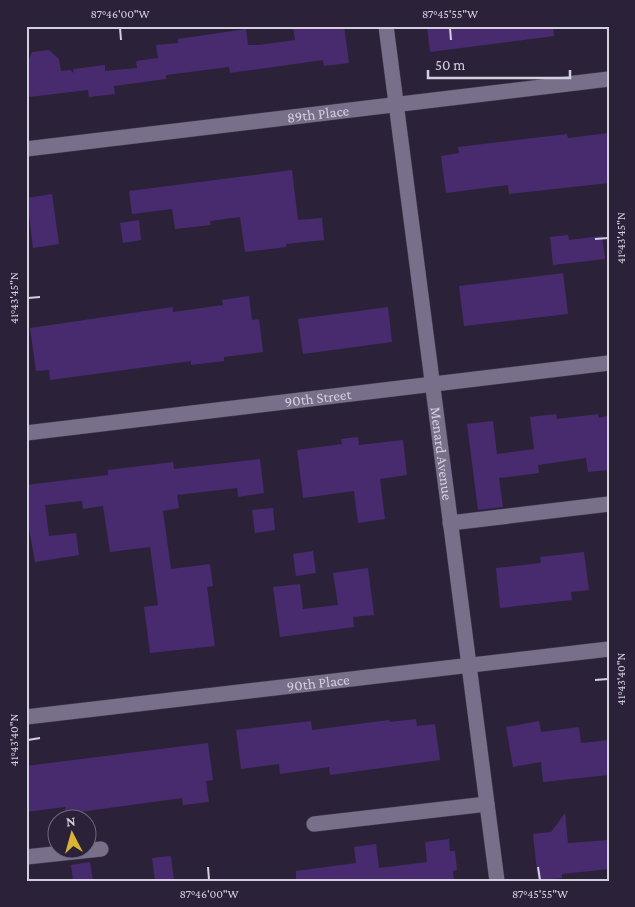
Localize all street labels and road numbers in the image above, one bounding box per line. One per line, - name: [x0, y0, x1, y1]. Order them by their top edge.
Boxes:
- street label: 89th Place: [286, 102, 350, 126]
- street label: 90th Street: [284, 386, 353, 410]
- street label: Menard Avenue: [428, 406, 456, 501]
- street label: 90th Place: [286, 671, 351, 695]

